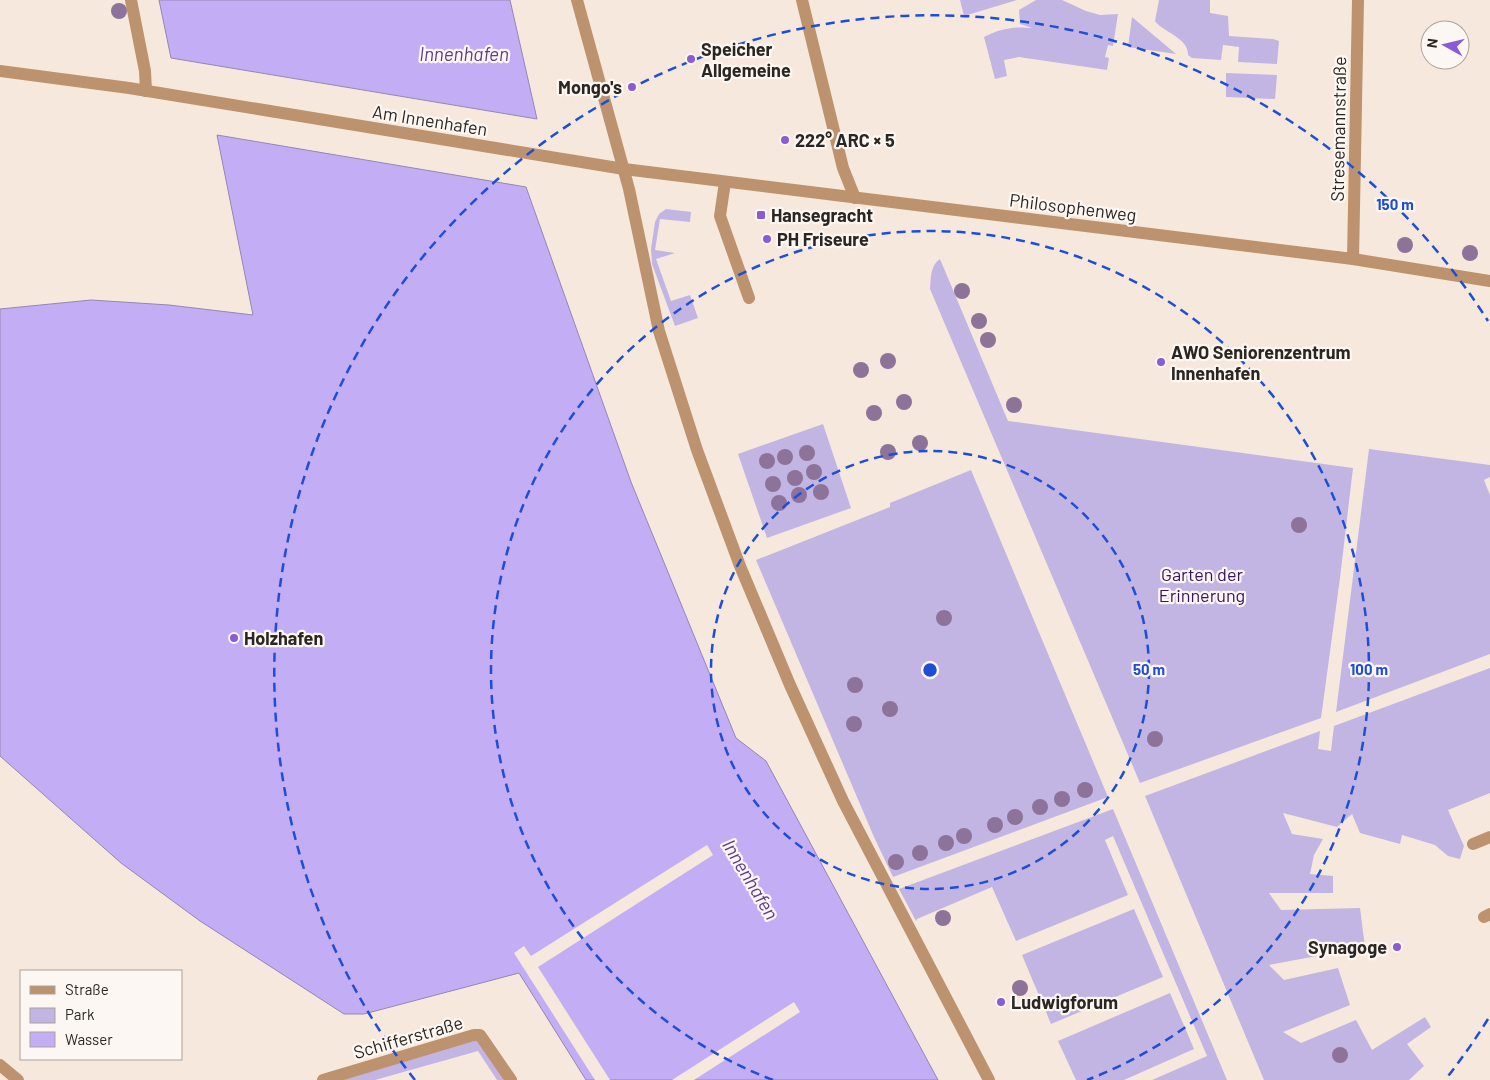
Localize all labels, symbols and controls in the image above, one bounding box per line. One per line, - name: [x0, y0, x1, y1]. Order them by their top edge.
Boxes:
- north arrow: [1420, 20, 1470, 70]
- text: N: [1423, 37, 1441, 49]
- place label: Speicher Allgemeine: [701, 38, 791, 81]
- water label: Innenhafen: [419, 42, 509, 65]
- marker: Speicher Allgemeine: [685, 53, 697, 65]
- street label: Stresemannstraße: [1326, 56, 1350, 202]
- place label: Mongo's: [558, 76, 622, 98]
- marker: Mongo's: [626, 81, 638, 93]
- street label: Am Innenhafen: [371, 100, 489, 140]
- place label: 222° ARC × 5: [795, 129, 895, 151]
- marker: 222° ARC × 5: [779, 134, 791, 146]
- street label: Philosophenweg: [1008, 188, 1138, 226]
- text: 150 m: [1376, 195, 1414, 213]
- place label: Hansegracht: [771, 204, 873, 226]
- marker: Hansegracht: [755, 209, 767, 221]
- place label: PH Friseure: [777, 228, 869, 250]
- marker: PH Friseure: [761, 233, 773, 245]
- place label: AWO Seniorenzentrum Innenhafen: [1171, 341, 1351, 384]
- marker: AWO Seniorenzentrum Innenhafen: [1155, 356, 1167, 368]
- park label: Garten der Erinnerung: [1159, 563, 1245, 606]
- place label: Holzhafen: [244, 627, 323, 649]
- marker: Holzhafen: [228, 632, 240, 644]
- text: 50 m: [1133, 660, 1165, 678]
- text: 100 m: [1350, 660, 1388, 678]
- centre of rings: [921, 661, 939, 679]
- water label: Innenhafen: [718, 835, 784, 923]
- place label: Synagoge: [1308, 936, 1387, 958]
- marker: Synagoge: [1391, 941, 1403, 953]
- legend: [20, 970, 182, 1060]
- text: Straße: [65, 980, 109, 998]
- place label: Ludwigforum: [1011, 991, 1118, 1013]
- marker: Ludwigforum: [995, 996, 1007, 1008]
- text: Park: [65, 1005, 95, 1023]
- street label: Schifferstraße: [351, 1011, 465, 1063]
- text: Wasser: [65, 1030, 113, 1048]

